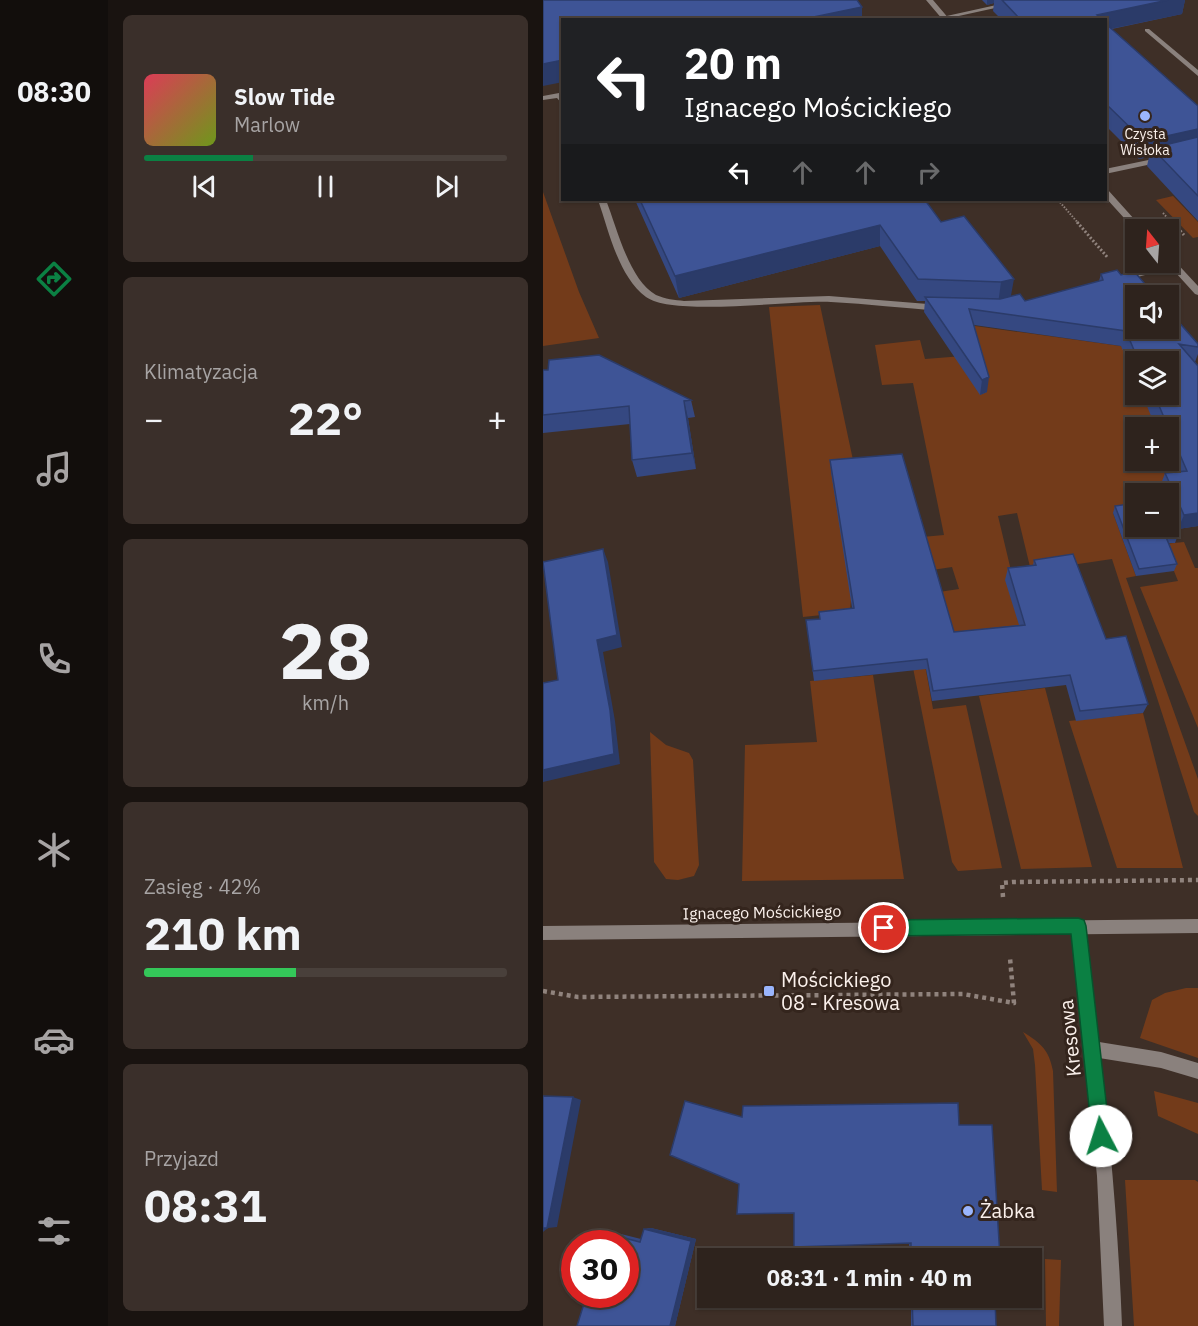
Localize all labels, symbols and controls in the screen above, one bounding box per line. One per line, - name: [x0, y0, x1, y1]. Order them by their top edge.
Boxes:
- text: 20 m: [684, 36, 782, 91]
- icon: left: [585, 42, 663, 120]
- text: 08:30: [17, 74, 91, 109]
- text: Slow Tide: [234, 82, 335, 111]
- text: Ignacego Mościckiego: [684, 89, 952, 124]
- marker: Czysta Wisłoka: [1138, 109, 1152, 123]
- text: Marlow: [234, 111, 300, 138]
- place label: Czysta Wisłoka: [1120, 125, 1170, 159]
- icon: left: [723, 156, 756, 189]
- icon: ahead: [786, 156, 819, 189]
- icon: ahead: [849, 156, 882, 189]
- icon: right: [912, 156, 945, 189]
- icon: previous: [188, 170, 221, 203]
- icon: pause: [309, 170, 342, 203]
- icon: next: [430, 170, 463, 203]
- north arrow: [1125, 219, 1179, 273]
- map controls: [1125, 219, 1179, 537]
- icon: directions: [33, 258, 75, 300]
- button: sound: [1125, 285, 1179, 339]
- button: layers: [1125, 351, 1179, 405]
- text: Klimatyzacja: [144, 358, 258, 385]
- text: 22°: [288, 389, 363, 447]
- text: −: [144, 397, 164, 440]
- text: +: [487, 397, 507, 440]
- button: +: [1125, 417, 1179, 471]
- icon: music: [33, 448, 75, 490]
- button: −: [1125, 483, 1179, 537]
- text: 28: [279, 599, 372, 700]
- icon: phone: [33, 638, 75, 680]
- text: km/h: [302, 689, 349, 716]
- icon: climate: [33, 829, 75, 871]
- text: Zasięg · 42%: [144, 873, 261, 900]
- street label: Ignacego Mościckiego: [682, 901, 842, 923]
- pin: [858, 902, 909, 953]
- text: 210 km: [144, 904, 302, 962]
- icon: arrive: [867, 911, 900, 944]
- place label: Mościckiego 08 - Kresowa: [781, 966, 900, 1016]
- marker: Mościckiego 08 - Kresowa: [762, 984, 776, 998]
- street label: Kresowa: [1052, 998, 1087, 1078]
- icon: car: [33, 1019, 75, 1061]
- position arrow: [1069, 1104, 1133, 1168]
- text: Przyjazd: [144, 1145, 219, 1172]
- text: 08:31: [144, 1176, 267, 1234]
- place label: Żabka: [980, 1197, 1035, 1224]
- marker: Żabka: [961, 1204, 975, 1218]
- icon: filters: [33, 1210, 75, 1252]
- speed limit sign: 30: [561, 1230, 639, 1308]
- text: 08:31 · 1 min · 40 m: [767, 1263, 972, 1292]

